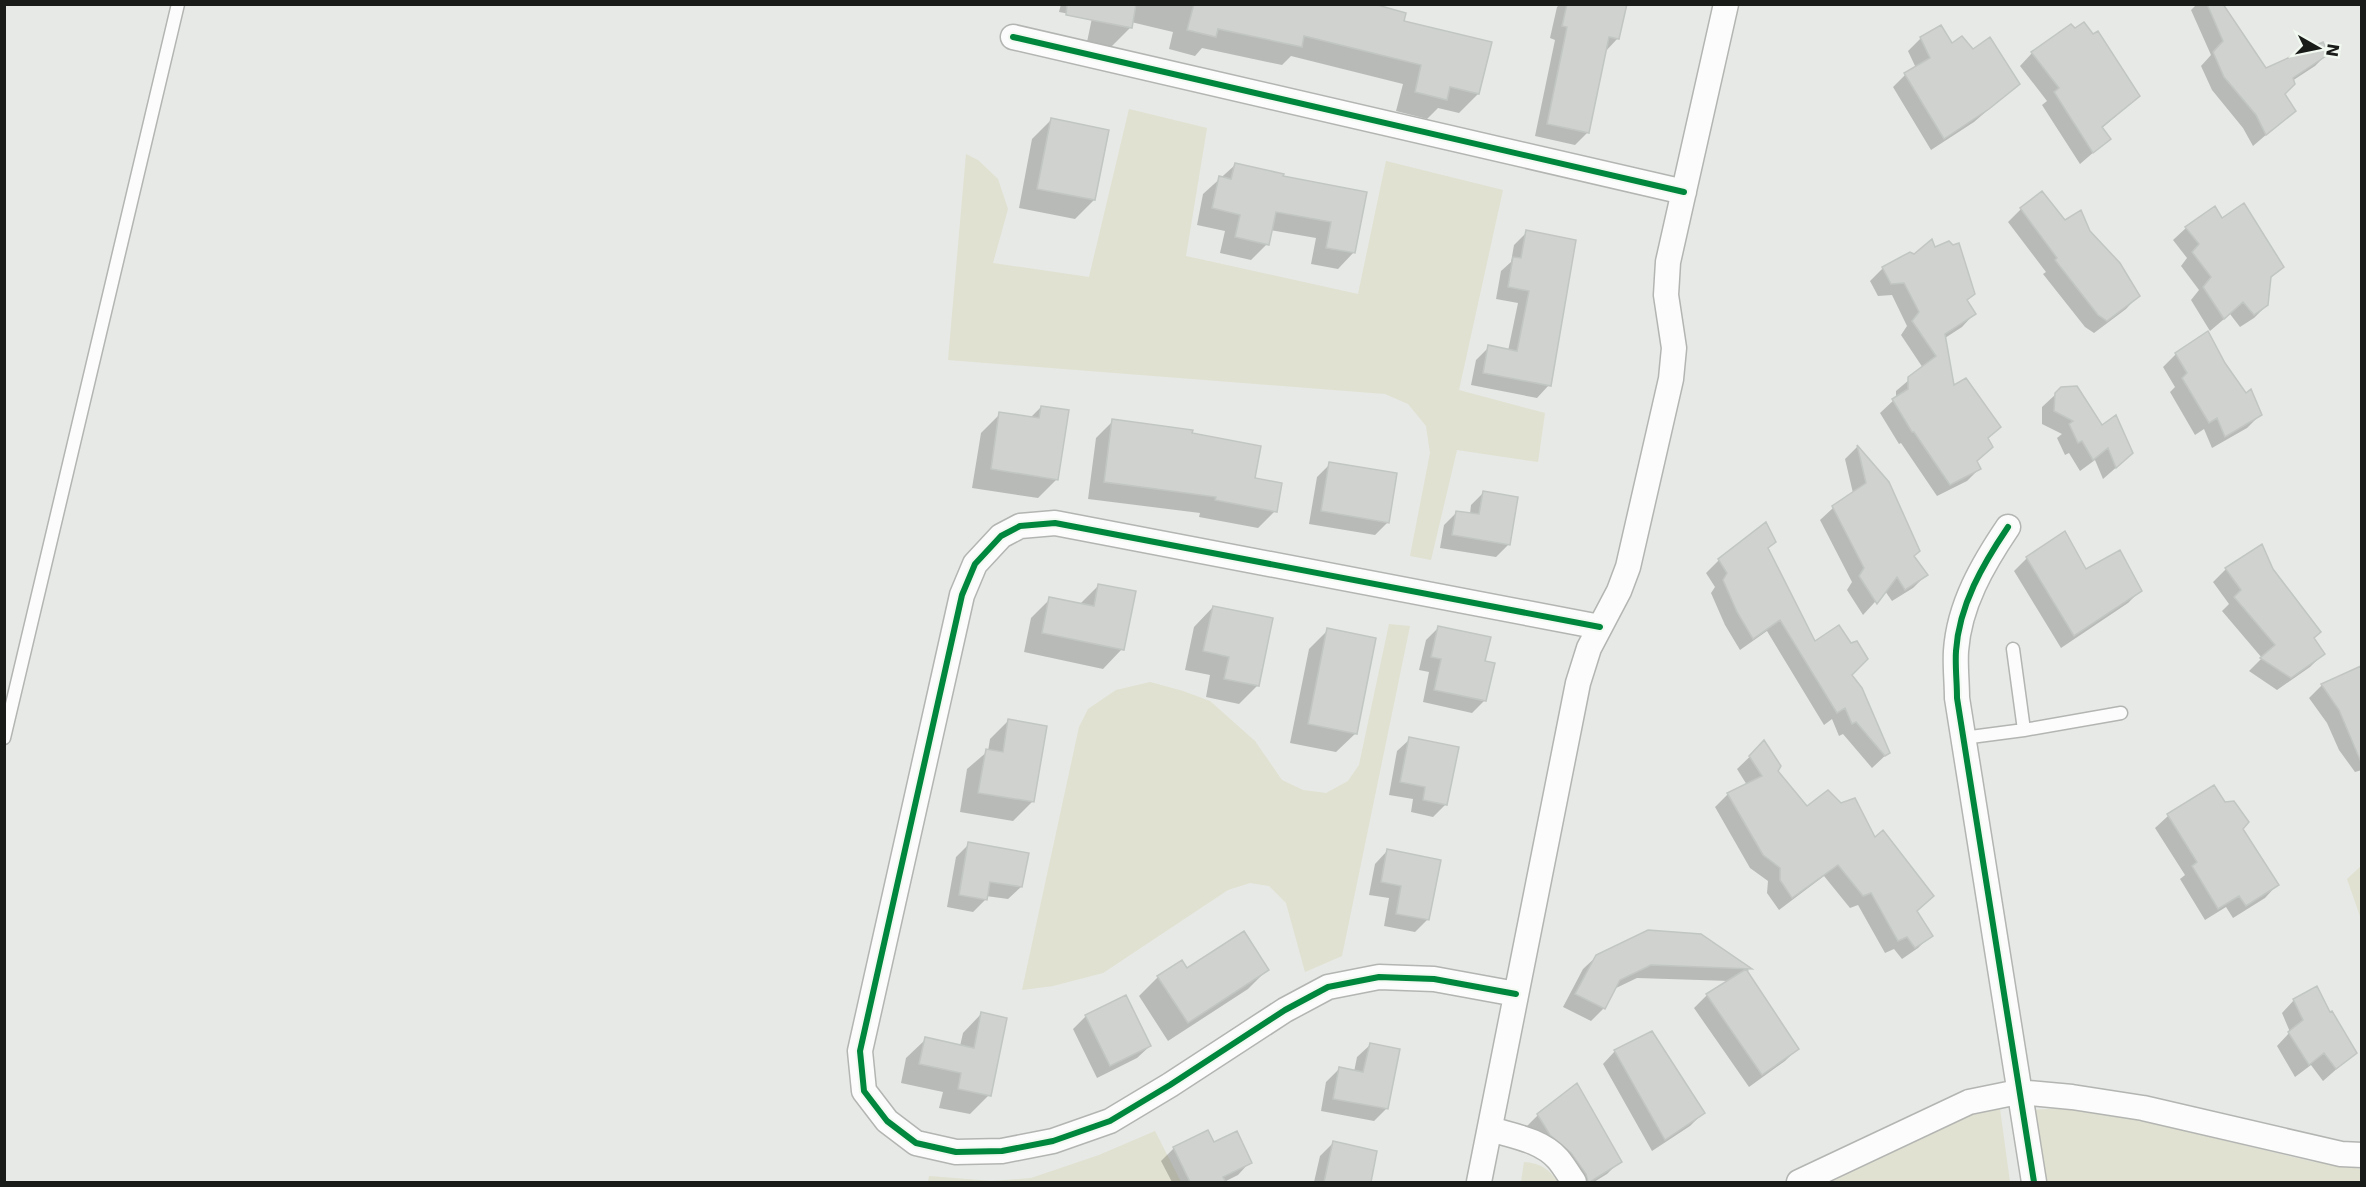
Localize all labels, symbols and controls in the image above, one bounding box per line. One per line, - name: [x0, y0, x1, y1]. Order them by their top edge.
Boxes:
- north arrow: [2288, 18, 2348, 78]
- text: N: [2322, 42, 2343, 58]

